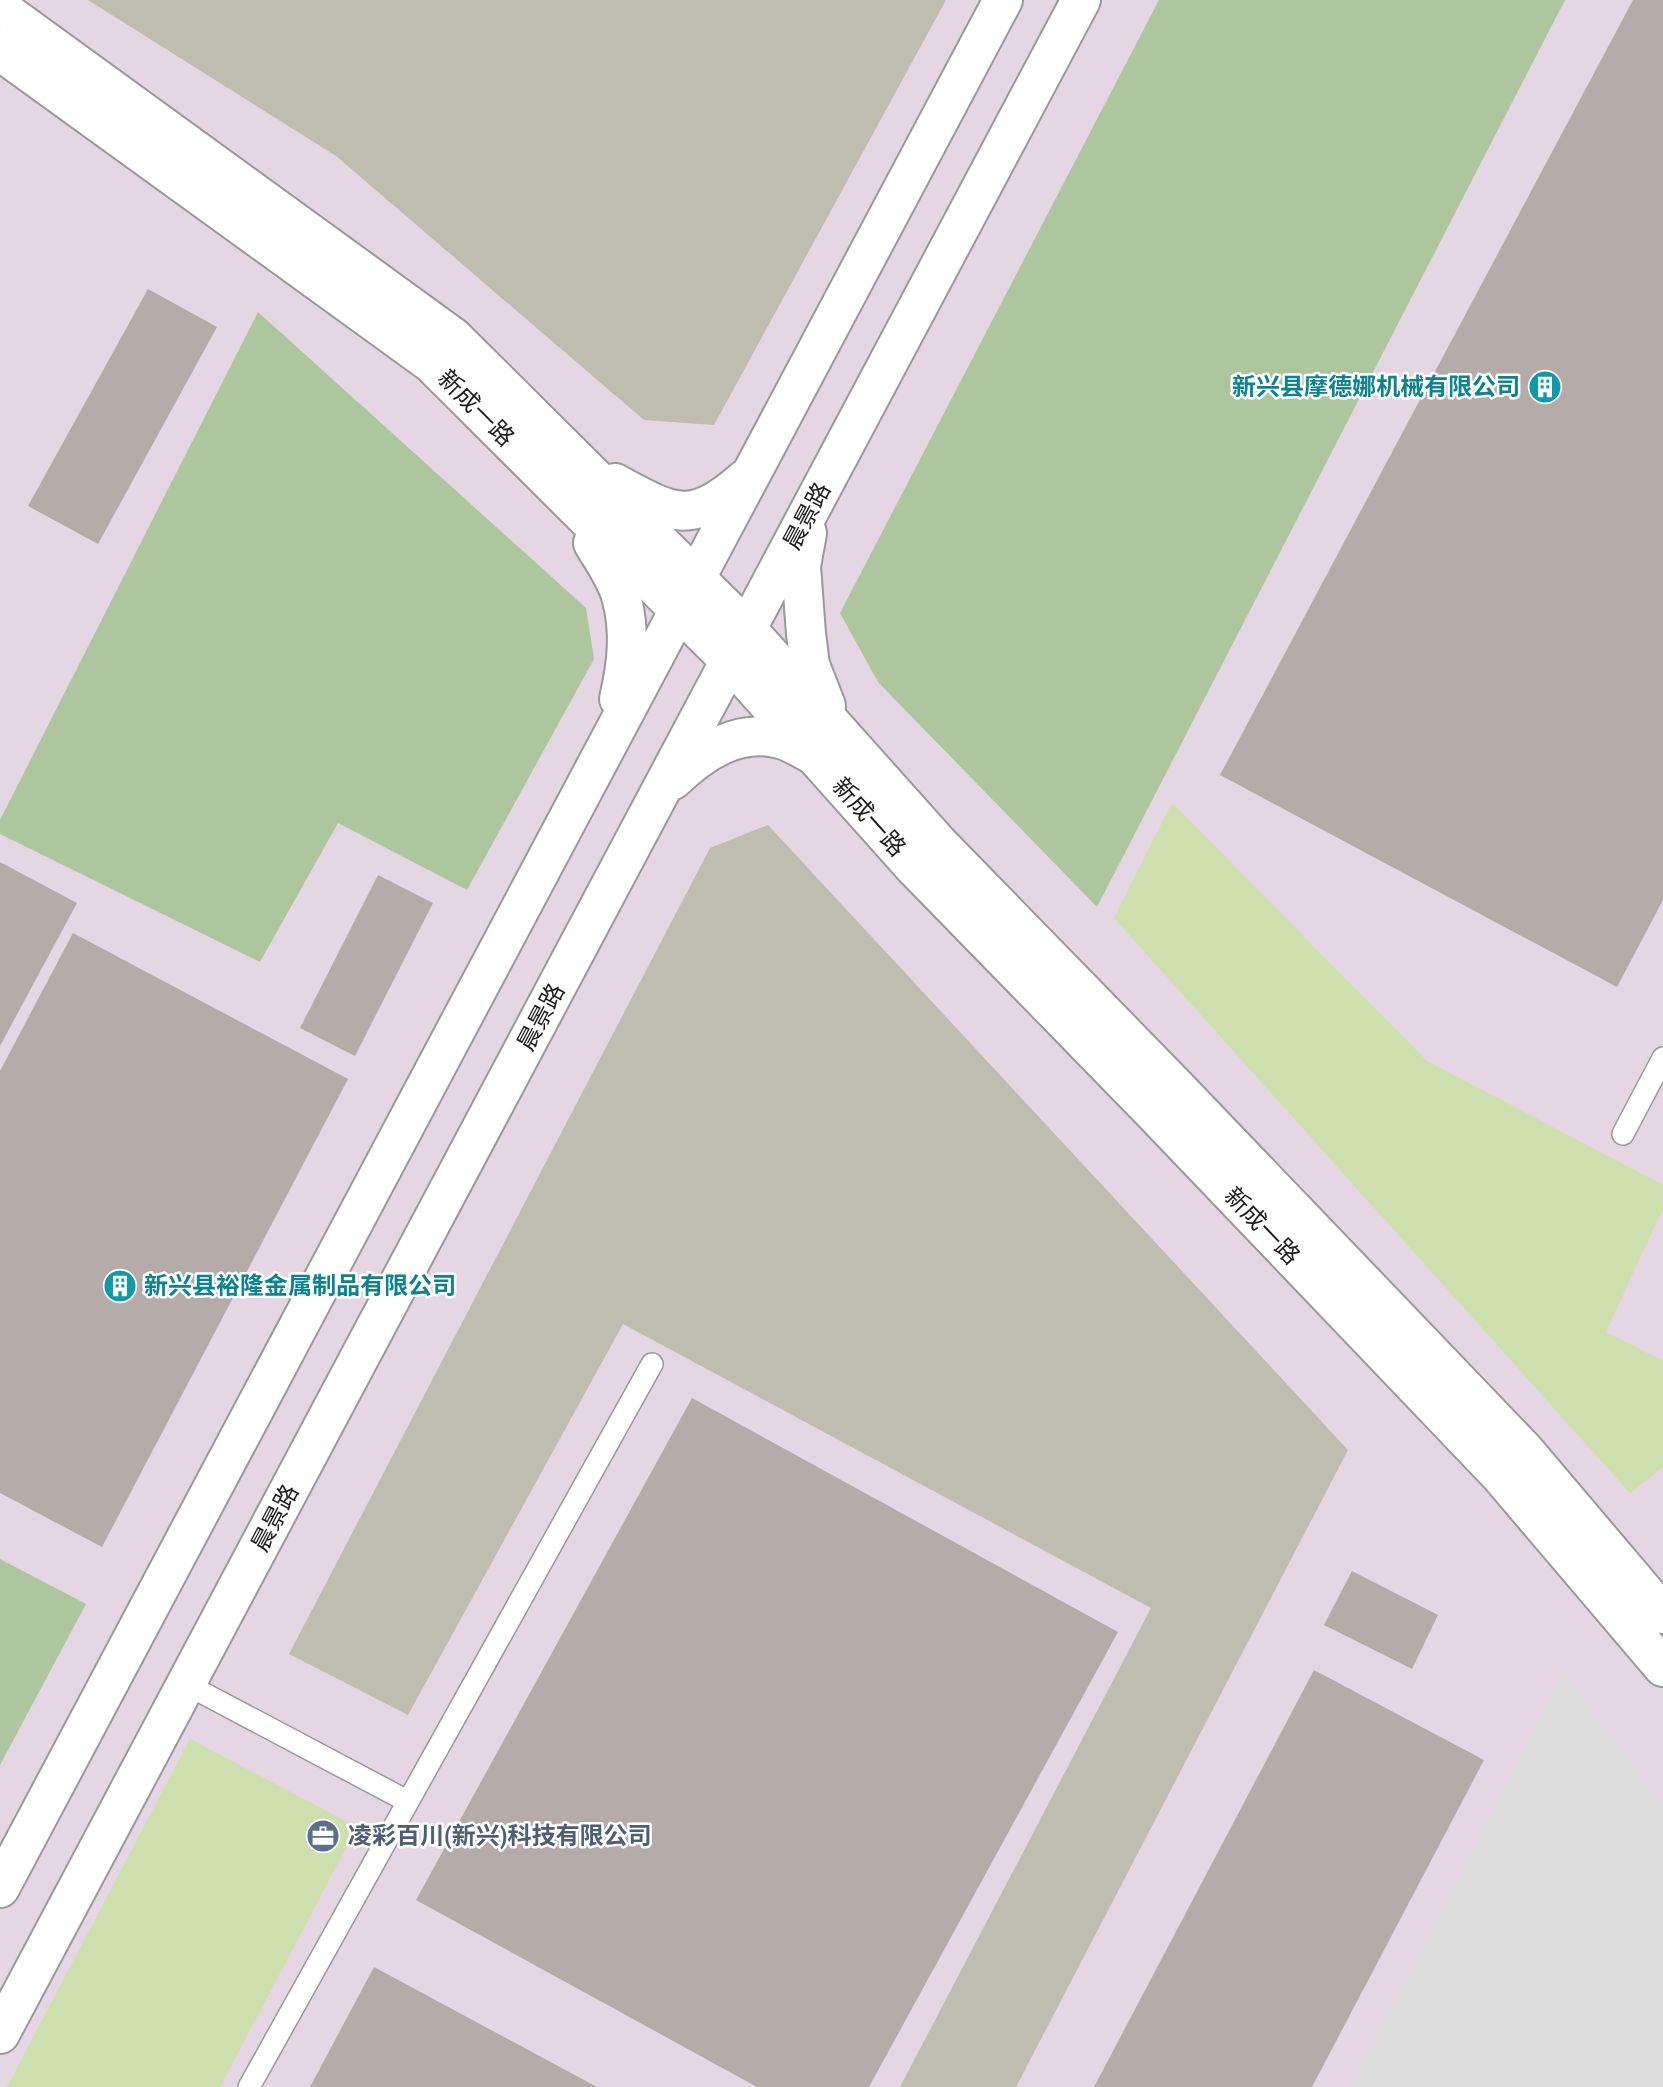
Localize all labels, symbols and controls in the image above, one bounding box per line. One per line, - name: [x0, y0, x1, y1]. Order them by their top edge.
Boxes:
- street label: 新成一路: [432, 364, 520, 452]
- building icon: 新兴县摩德娜机械有限公司: [1526, 368, 1564, 406]
- place label: 新兴县摩德娜机械有限公司: [1232, 373, 1520, 401]
- street label: 晨景路: [778, 478, 836, 554]
- street label: 新成一路: [826, 772, 912, 862]
- street label: 晨景路: [512, 979, 570, 1055]
- street label: 新成一路: [1219, 1182, 1305, 1270]
- building icon: 新兴县裕隆金属制品有限公司: [101, 1267, 139, 1305]
- place label: 新兴县裕隆金属制品有限公司: [144, 1272, 456, 1300]
- street label: 晨景路: [246, 1480, 304, 1556]
- office icon: 凌彩百川(新兴)科技有限公司: [304, 1817, 342, 1855]
- place label: 凌彩百川(新兴)科技有限公司: [348, 1822, 652, 1850]

